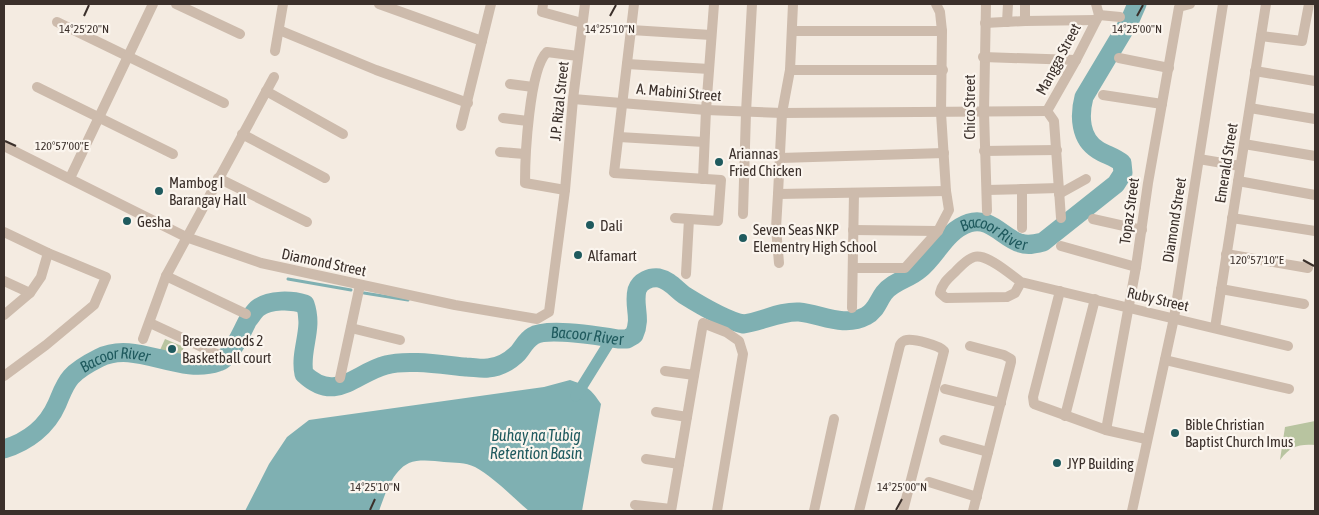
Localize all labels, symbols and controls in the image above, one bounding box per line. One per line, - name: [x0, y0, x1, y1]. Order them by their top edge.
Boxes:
- street label: Mangga Street: [1032, 20, 1084, 98]
- text: 14°25'20"N: [59, 22, 109, 36]
- text: 14°25'10"N: [585, 22, 635, 36]
- text: 14°25'00"N: [1112, 22, 1162, 36]
- street label: J.P. Rizal Street: [546, 60, 572, 142]
- street label: Chico Street: [961, 74, 978, 140]
- street label: A. Mabini Street: [636, 80, 722, 104]
- street label: Emerald Street: [1211, 122, 1241, 204]
- text: 120°57'00"E: [35, 139, 89, 153]
- place label: Ariannas Fried Chicken: [729, 145, 802, 179]
- marker: Ariannas Fried Chicken: [713, 156, 725, 168]
- place label: Mambog I Barangay Hall: [169, 174, 246, 208]
- street label: Diamond Street: [1159, 176, 1189, 264]
- street label: Topaz Street: [1116, 177, 1142, 245]
- marker: Mambog I Barangay Hall: [153, 185, 165, 197]
- place label: Gesha: [137, 213, 171, 230]
- water label: Bacoor River: [957, 213, 1030, 254]
- marker: Gesha: [121, 215, 133, 227]
- place label: Dali: [600, 217, 623, 234]
- marker: Dali: [584, 219, 596, 231]
- place label: Seven Seas NKP Elementry High School: [753, 221, 877, 255]
- marker: Seven Seas NKP Elementry High School: [737, 232, 749, 244]
- street label: Diamond Street: [280, 245, 368, 279]
- place label: Alfamart: [588, 247, 637, 264]
- marker: Alfamart: [572, 249, 584, 261]
- text: 120°57'10"E: [1230, 253, 1284, 267]
- street label: Ruby Street: [1125, 284, 1191, 314]
- water label: Bacoor River: [551, 323, 625, 348]
- place label: Breezewoods 2 Basketball court: [182, 332, 271, 366]
- water label: Bacoor River: [76, 343, 153, 376]
- marker: Breezewoods 2 Basketball court: [166, 343, 178, 355]
- place label: Bible Christian Baptist Church Imus: [1185, 416, 1293, 450]
- water label: Buhay na Tubig Retention Basin: [490, 426, 583, 462]
- marker: Bible Christian Baptist Church Imus: [1169, 427, 1181, 439]
- place label: JYP Building: [1067, 455, 1134, 472]
- marker: JYP Building: [1051, 457, 1063, 469]
- text: 14°25'10"N: [350, 480, 400, 494]
- text: 14°25'00"N: [877, 480, 927, 494]

